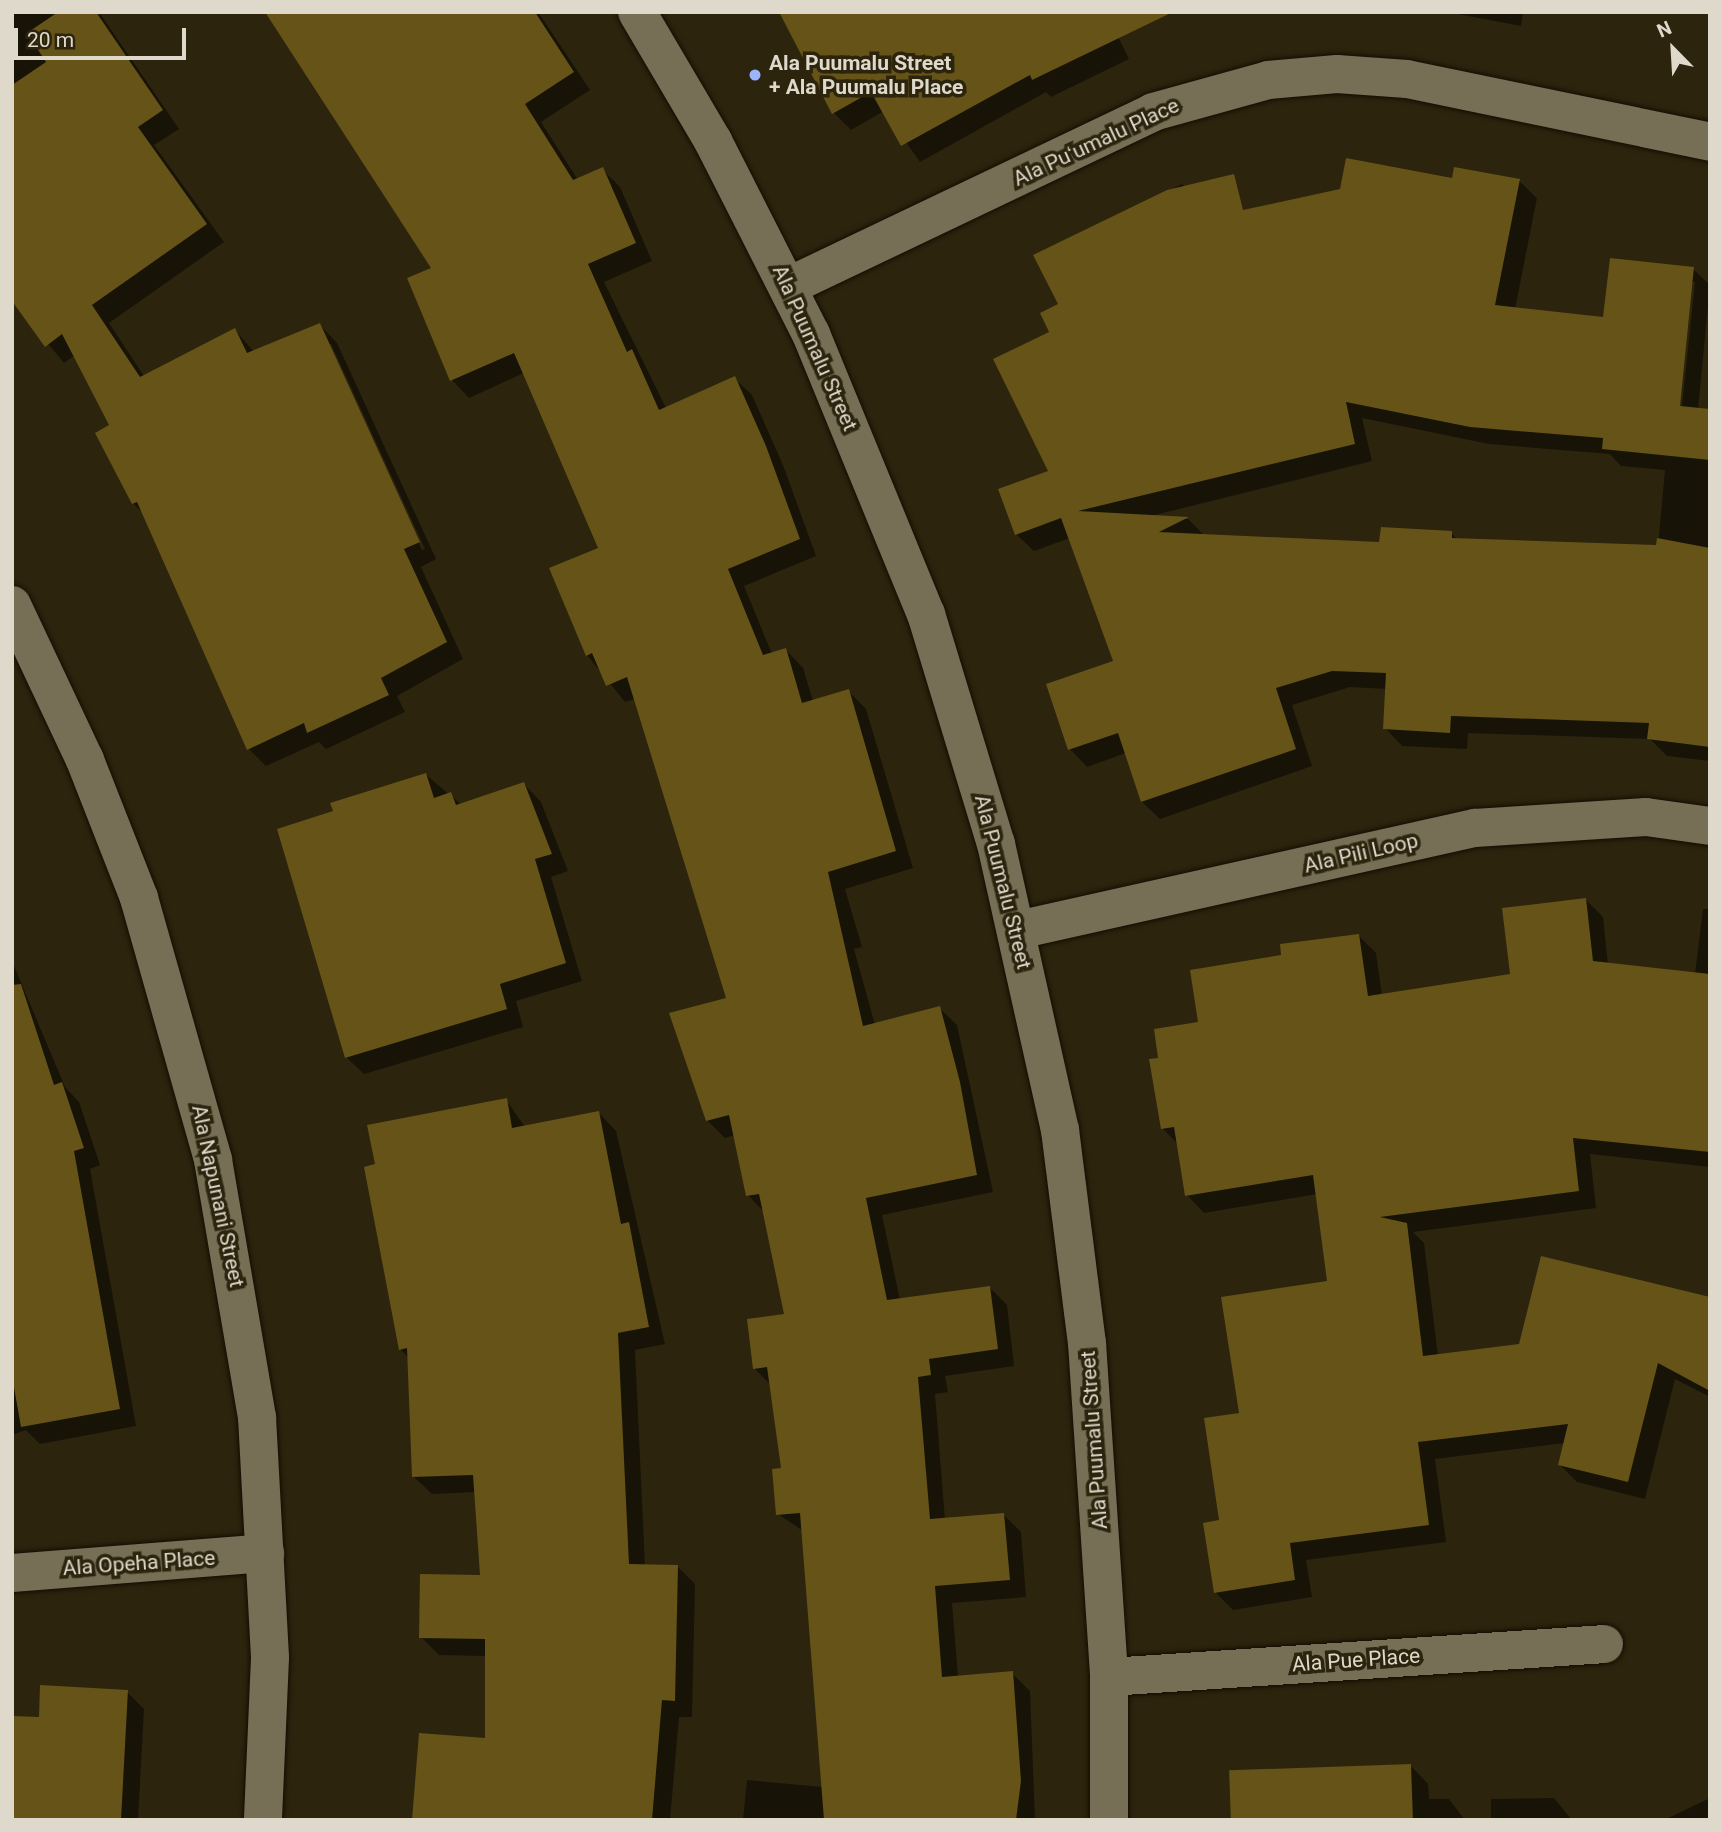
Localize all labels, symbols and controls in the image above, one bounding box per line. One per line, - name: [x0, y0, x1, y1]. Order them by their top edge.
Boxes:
- scale bar: [18, 14, 189, 58]
- north arrow: [1638, 14, 1708, 84]
- text: N: [1653, 16, 1675, 43]
- text: 20 m: [27, 28, 74, 52]
- place label: Ala Puumalu Street + Ala Puumalu Place: [769, 50, 963, 100]
- marker: Ala Puumalu Street + Ala Puumalu Place: [747, 67, 763, 83]
- street label: Ala Puʻumalu Place: [1009, 93, 1183, 191]
- street label: Ala Puumalu Street: [767, 261, 863, 435]
- street label: Ala Puumalu Street: [969, 792, 1037, 972]
- street label: Ala Pili Loop: [1302, 828, 1420, 878]
- street label: Ala Napunani Street: [186, 1103, 250, 1289]
- street label: Ala Puumalu Street: [1075, 1350, 1113, 1530]
- street label: Ala Opeha Place: [62, 1545, 216, 1581]
- street label: Ala Pue Place: [1291, 1643, 1421, 1677]

